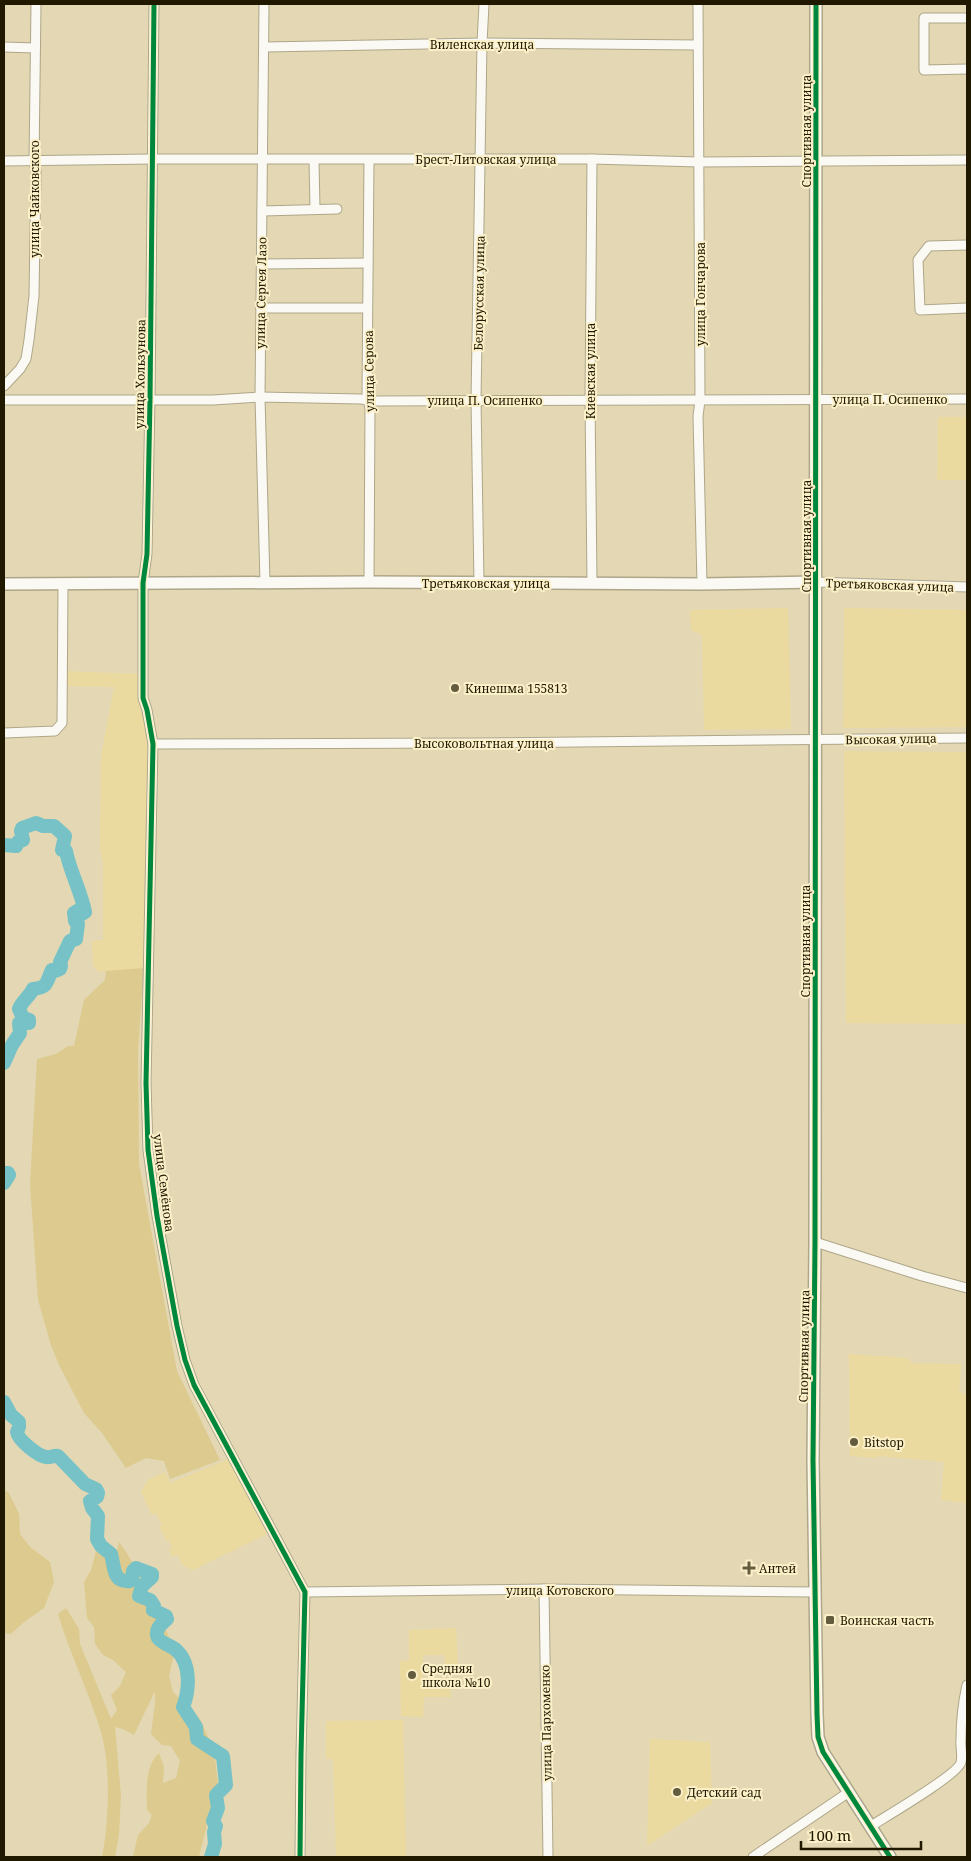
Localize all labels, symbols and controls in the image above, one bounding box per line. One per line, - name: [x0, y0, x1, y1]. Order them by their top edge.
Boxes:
- street label: Виленская улица: [430, 36, 534, 53]
- street label: Спортивная улица: [798, 74, 815, 187]
- street label: улица Чайковского: [26, 140, 43, 258]
- street label: Брест-Литовская улица: [415, 151, 557, 168]
- street label: Белорусская улица: [469, 235, 489, 351]
- street label: улица Сергея Лазо: [252, 237, 270, 349]
- street label: улица Гончарова: [692, 242, 709, 346]
- street label: улица Хользунова: [131, 319, 149, 429]
- street label: Киевская улица: [582, 323, 599, 419]
- street label: улица Серова: [360, 330, 378, 412]
- street label: улица П. Осипенко: [832, 391, 948, 408]
- street label: улица П. Осипенко: [427, 392, 543, 409]
- street label: Спортивная улица: [798, 479, 815, 592]
- street label: Третьяковская улица: [825, 574, 955, 596]
- street label: Третьяковская улица: [422, 575, 551, 592]
- place label: Кинешма 155813: [465, 680, 568, 697]
- marker: Кинешма 155813: [449, 682, 461, 694]
- street label: Высокая улица: [845, 730, 937, 748]
- street label: Высоковольтная улица: [414, 735, 554, 752]
- street label: Спортивная улица: [797, 884, 814, 997]
- street label: улица Семёнова: [150, 1133, 178, 1233]
- street label: Спортивная улица: [795, 1289, 813, 1403]
- place label: Bitstop: [864, 1434, 904, 1451]
- marker: Bitstop: [848, 1436, 860, 1448]
- place label: Антей: [759, 1560, 796, 1577]
- marker: Антей: [743, 1562, 755, 1574]
- street label: улица Котовского: [506, 1582, 614, 1599]
- place label: Воинская часть: [840, 1612, 934, 1629]
- marker: Воинская часть: [824, 1614, 836, 1626]
- place label: Средняя школа №10: [422, 1660, 491, 1691]
- street label: улица Пархоменко: [536, 1665, 556, 1781]
- marker: Средняя школа №10: [406, 1669, 418, 1681]
- place label: Детский сад: [687, 1784, 761, 1801]
- marker: Детский сад: [671, 1786, 683, 1798]
- scale bar: [801, 1818, 921, 1850]
- text: 100 m: [808, 1825, 851, 1845]

